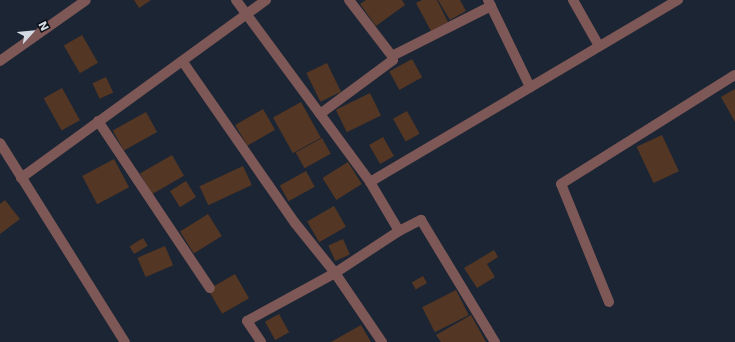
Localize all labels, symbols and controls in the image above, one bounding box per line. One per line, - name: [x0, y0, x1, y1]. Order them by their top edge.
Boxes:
- north arrow: [12, 12, 52, 52]
- text: N: [35, 19, 51, 33]

